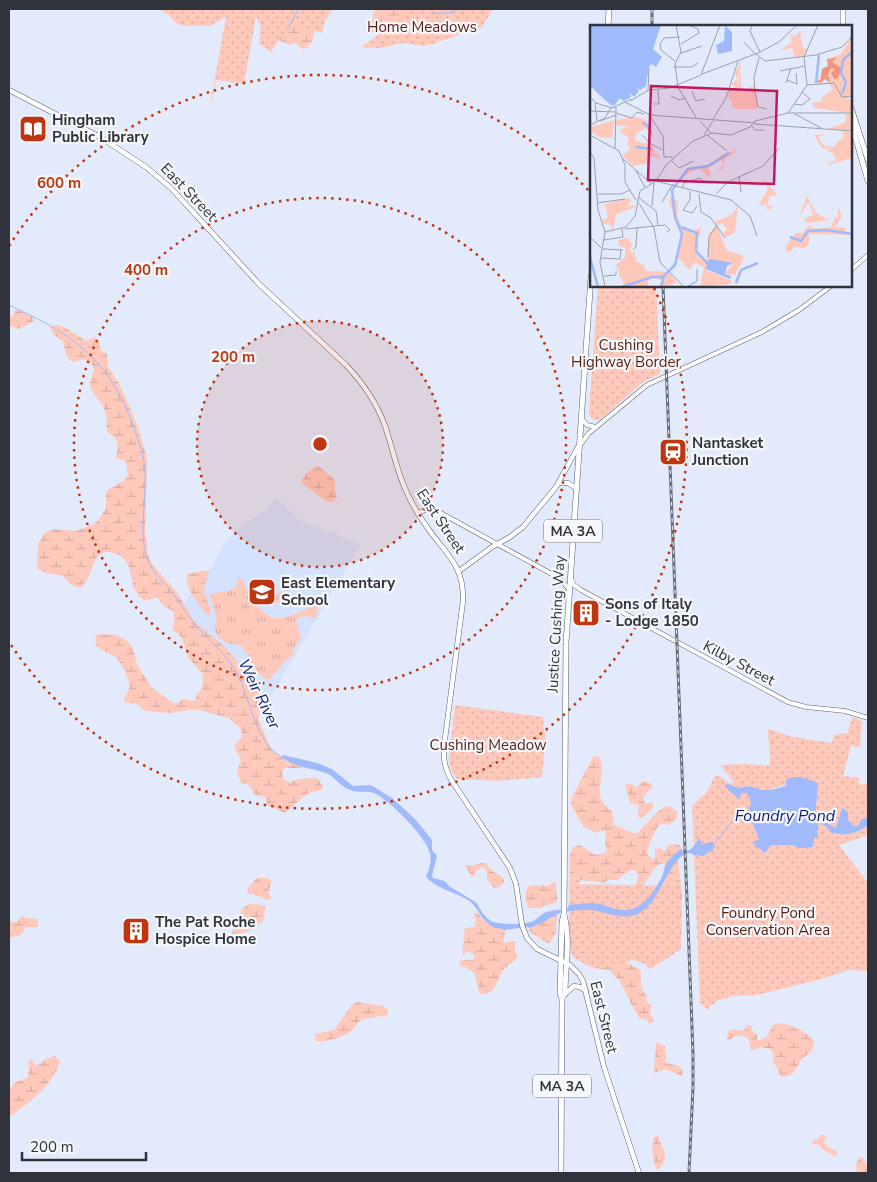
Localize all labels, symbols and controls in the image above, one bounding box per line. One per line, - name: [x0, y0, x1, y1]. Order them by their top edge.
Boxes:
- park label: Home Meadows: [367, 17, 477, 37]
- inset map: [590, 25, 852, 288]
- place label: Hingham Public Library: [52, 110, 149, 147]
- library icon: Hingham Public Library: [18, 114, 48, 144]
- street label: East Street: [156, 159, 222, 226]
- text: 600 m: [37, 173, 81, 193]
- text: 400 m: [124, 260, 168, 280]
- park label: Cushing Highway Border: [571, 335, 682, 372]
- text: 200 m: [211, 347, 255, 367]
- place label: Nantasket Junction: [691, 433, 763, 470]
- centre of rings: [311, 435, 329, 453]
- station icon: Nantasket Junction: [658, 437, 688, 467]
- street label: East Street: [412, 485, 470, 558]
- road number: MA 3A: [544, 520, 602, 542]
- street label: Justice Cushing Way: [542, 554, 570, 694]
- place label: East Elementary School: [281, 573, 395, 610]
- school or university icon: East Elementary School: [247, 577, 277, 607]
- place label: Sons of Italy - Lodge 1850: [605, 594, 699, 631]
- building icon: Sons of Italy - Lodge 1850: [571, 598, 601, 628]
- street label: Kilby Street: [700, 636, 779, 691]
- water label: Weir River: [233, 655, 286, 734]
- park label: Cushing Meadow: [429, 735, 547, 755]
- water label: Foundry Pond: [735, 805, 836, 827]
- park label: Foundry Pond Conservation Area: [706, 903, 830, 940]
- place label: The Pat Roche Hospice Home: [155, 912, 256, 949]
- building icon: The Pat Roche Hospice Home: [121, 916, 151, 946]
- street label: East Street: [585, 979, 623, 1056]
- road number: MA 3A: [533, 1074, 591, 1098]
- scale bar: [22, 1130, 146, 1162]
- text: 200 m: [30, 1137, 74, 1157]

